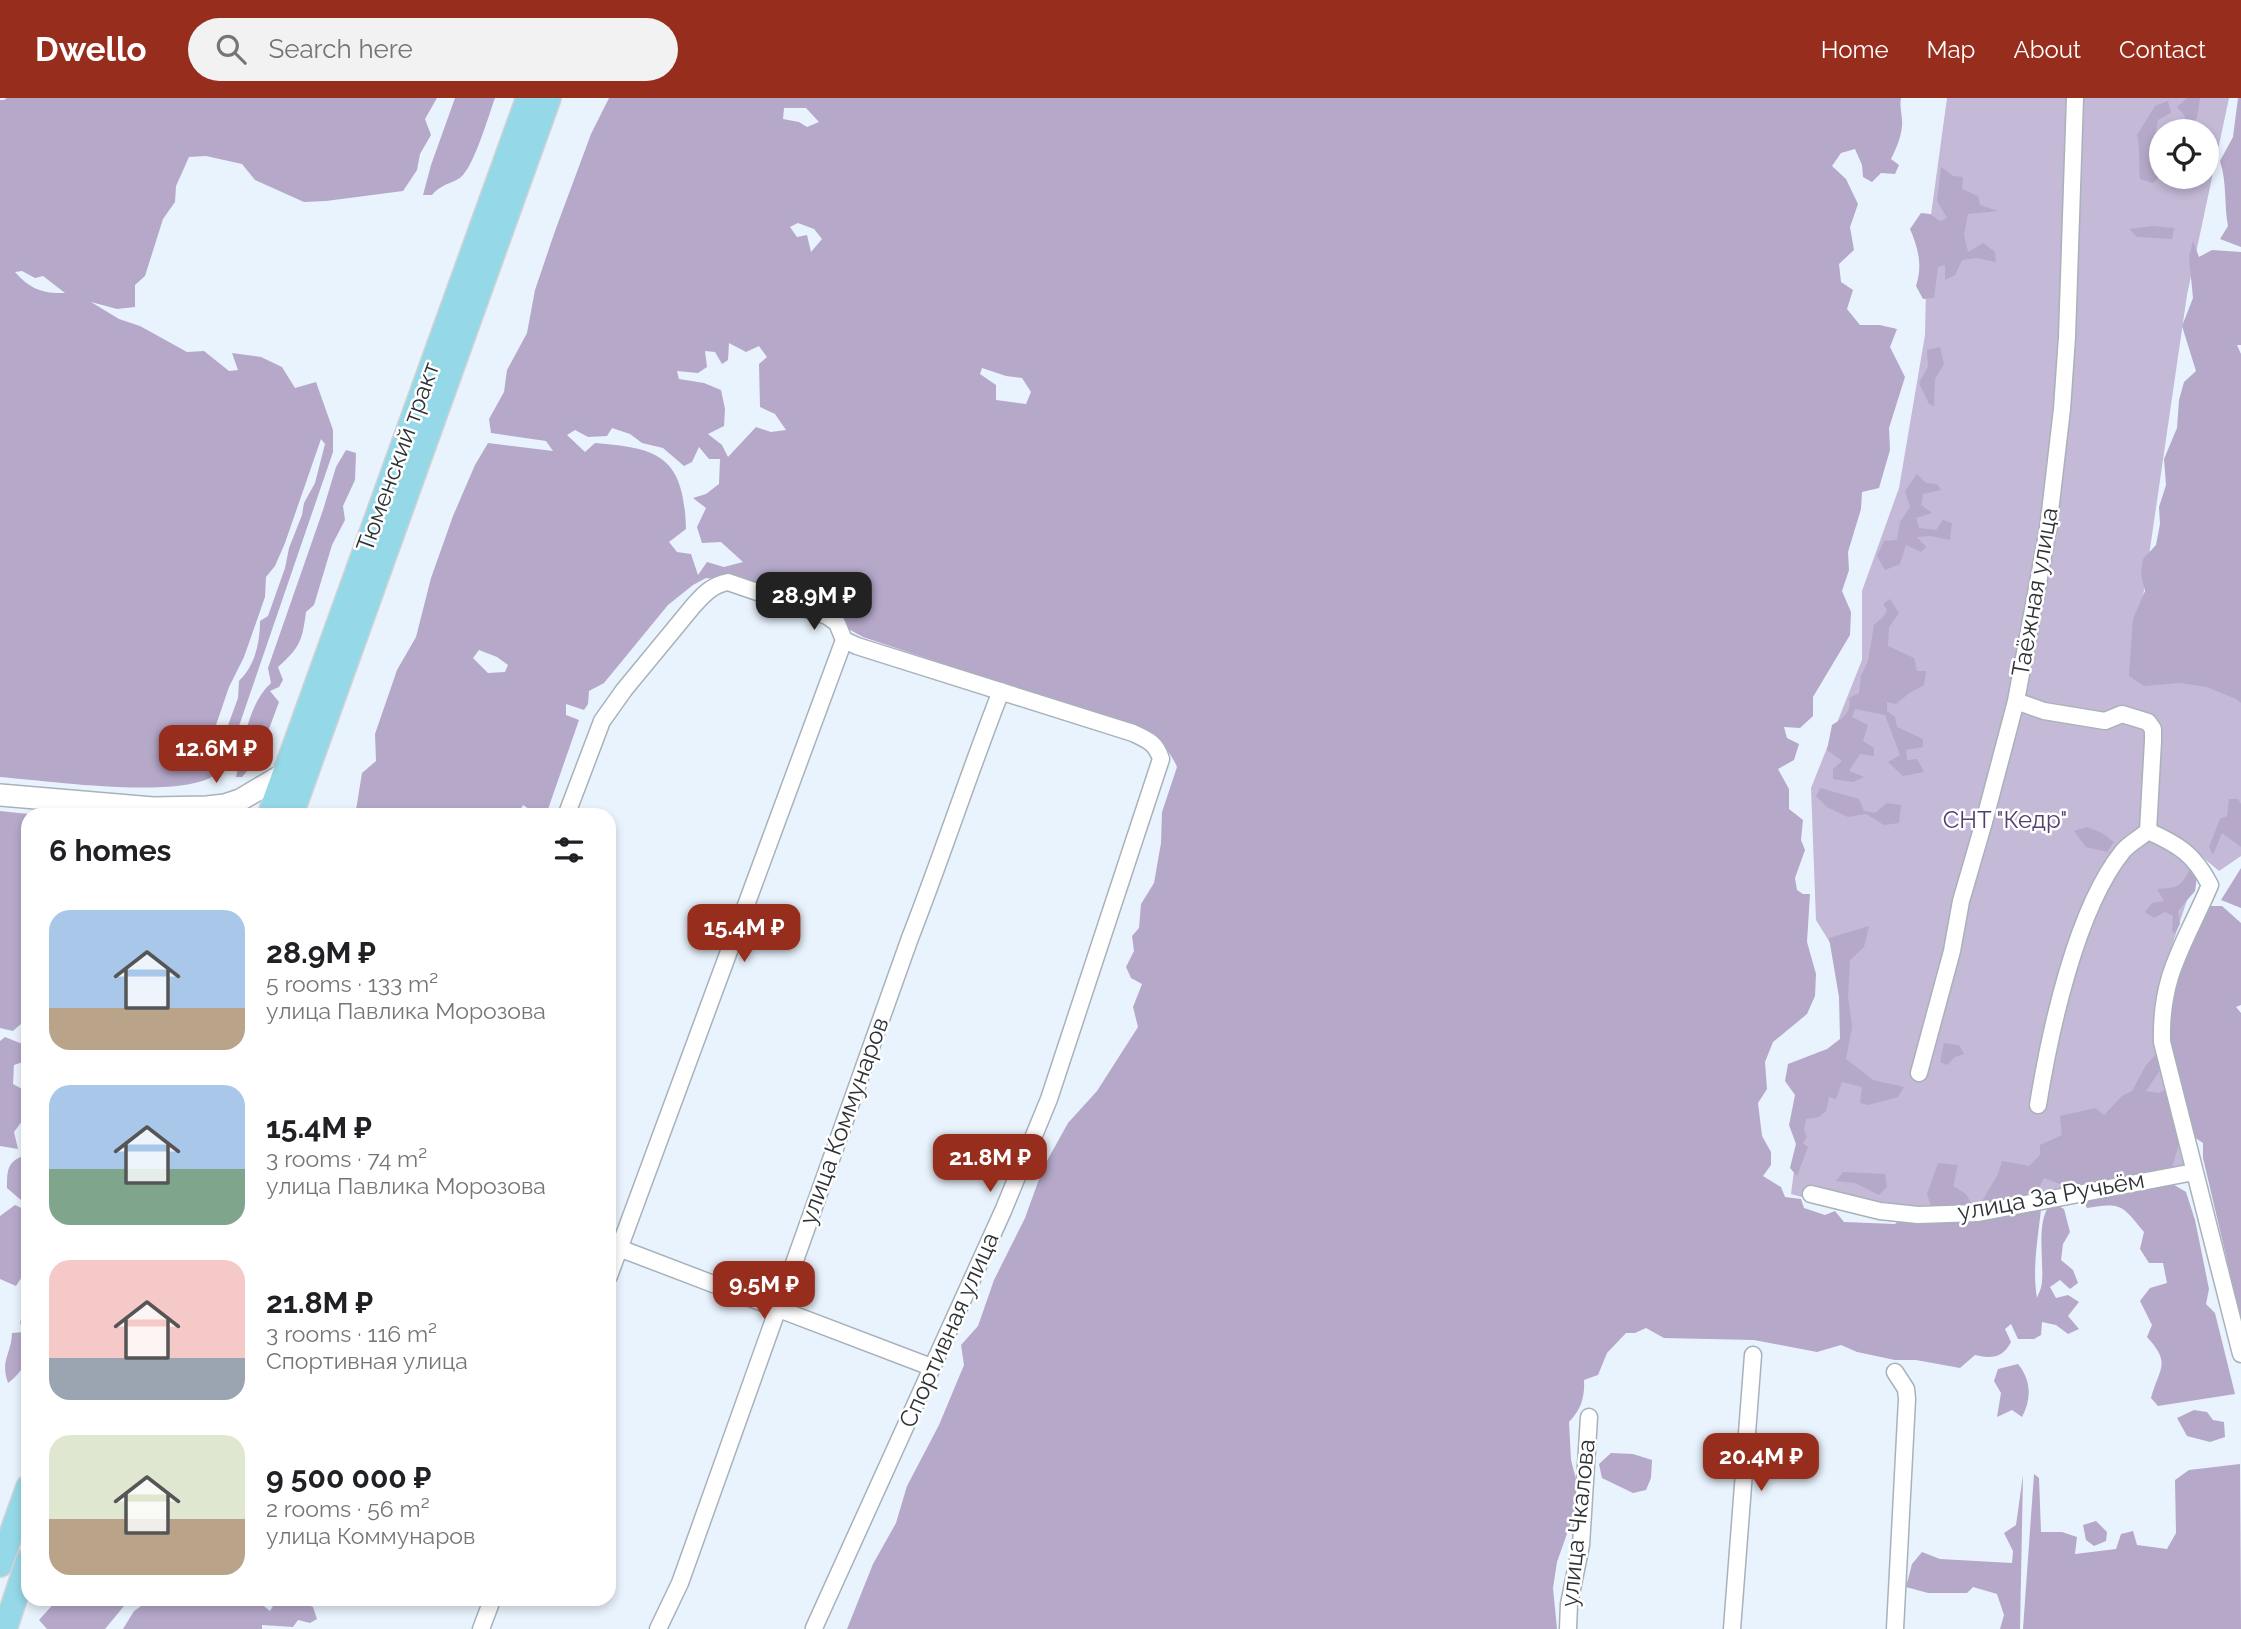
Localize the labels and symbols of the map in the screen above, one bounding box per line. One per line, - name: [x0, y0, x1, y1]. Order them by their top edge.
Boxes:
- street label: Тюменский тракт: [350, 358, 445, 556]
- street label: Таёжная улица: [2005, 505, 2064, 679]
- pin: 28.9M ₽: [749, 573, 879, 632]
- pin: 12.6M ₽: [151, 726, 281, 785]
- park label: СНТ "Кедр": [1943, 805, 2067, 834]
- pin: 15.4M ₽: [679, 904, 809, 964]
- street label: улица Коммунаров: [793, 1013, 895, 1228]
- pin: 21.8M ₽: [925, 1134, 1055, 1194]
- street label: улица За Ручьём: [1955, 1165, 2147, 1226]
- street label: Спортивная улица: [892, 1228, 1005, 1432]
- pin: 9.5M ₽: [707, 1262, 821, 1321]
- pin: 20.4M ₽: [1696, 1434, 1826, 1493]
- street label: улица Чкалова: [1554, 1437, 1601, 1608]

